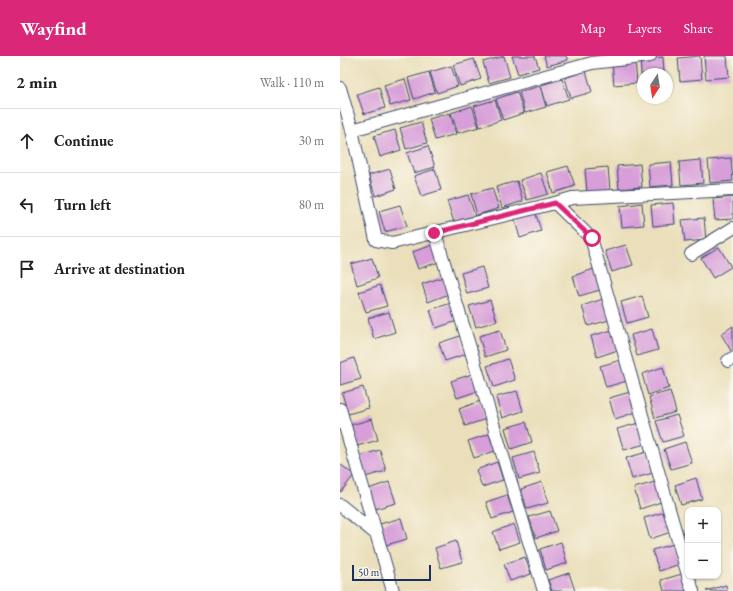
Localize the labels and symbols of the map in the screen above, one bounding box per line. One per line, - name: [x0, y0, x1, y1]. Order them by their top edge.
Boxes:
- north arrow: [637, 68, 673, 104]
- route end: [425, 224, 443, 242]
- route start: [583, 229, 601, 247]
- scale bar: [352, 563, 431, 582]

